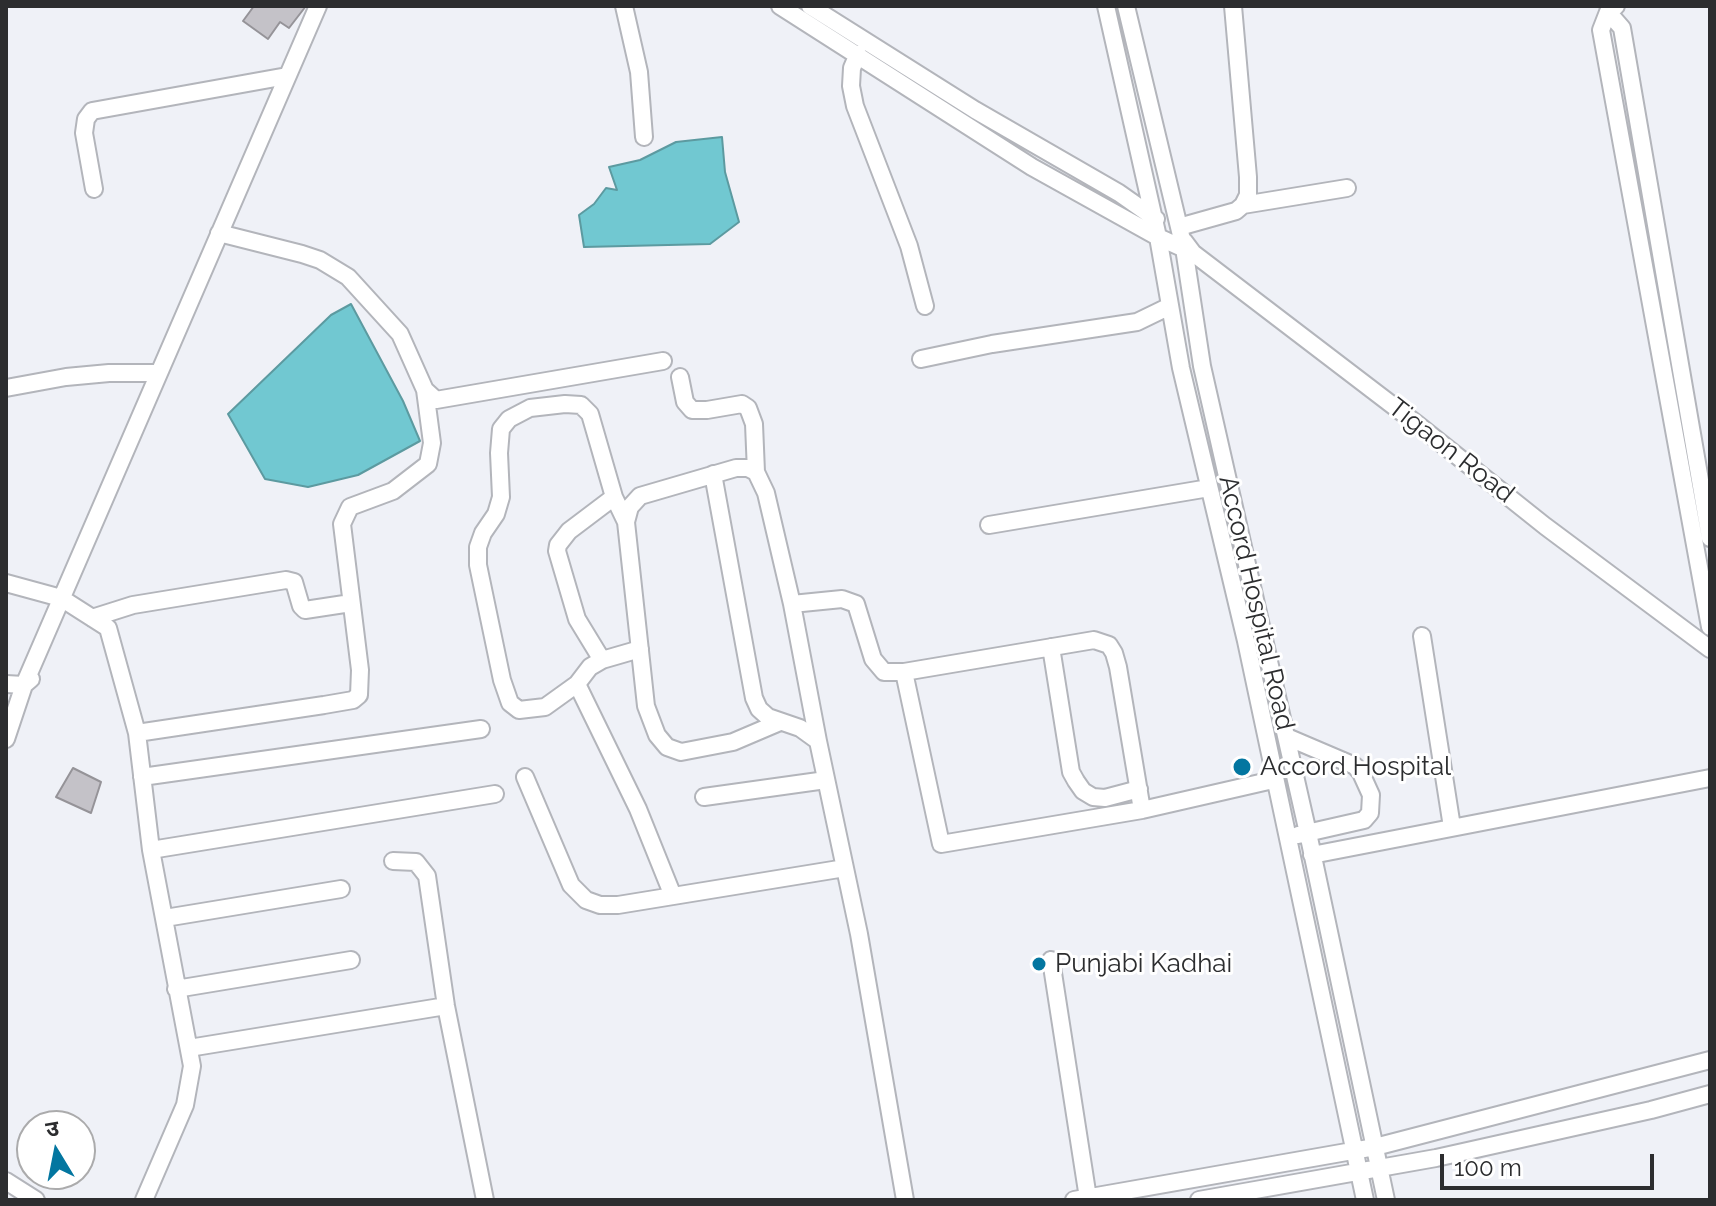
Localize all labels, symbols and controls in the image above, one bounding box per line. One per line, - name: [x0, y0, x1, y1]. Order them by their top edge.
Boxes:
- street label: Tigaon Road: [1382, 392, 1520, 510]
- street label: Accord Hospital Road: [1212, 473, 1300, 733]
- place label: Accord Hospital: [1260, 751, 1451, 783]
- marker: Accord Hospital: [1231, 756, 1253, 778]
- place label: Punjabi Kadhai: [1055, 948, 1232, 980]
- marker: Punjabi Kadhai: [1030, 955, 1048, 973]
- north arrow: [16, 1110, 96, 1190]
- text: उ: [44, 1114, 61, 1142]
- scale bar: [1444, 1138, 1658, 1188]
- text: 100 m: [1454, 1153, 1522, 1182]

